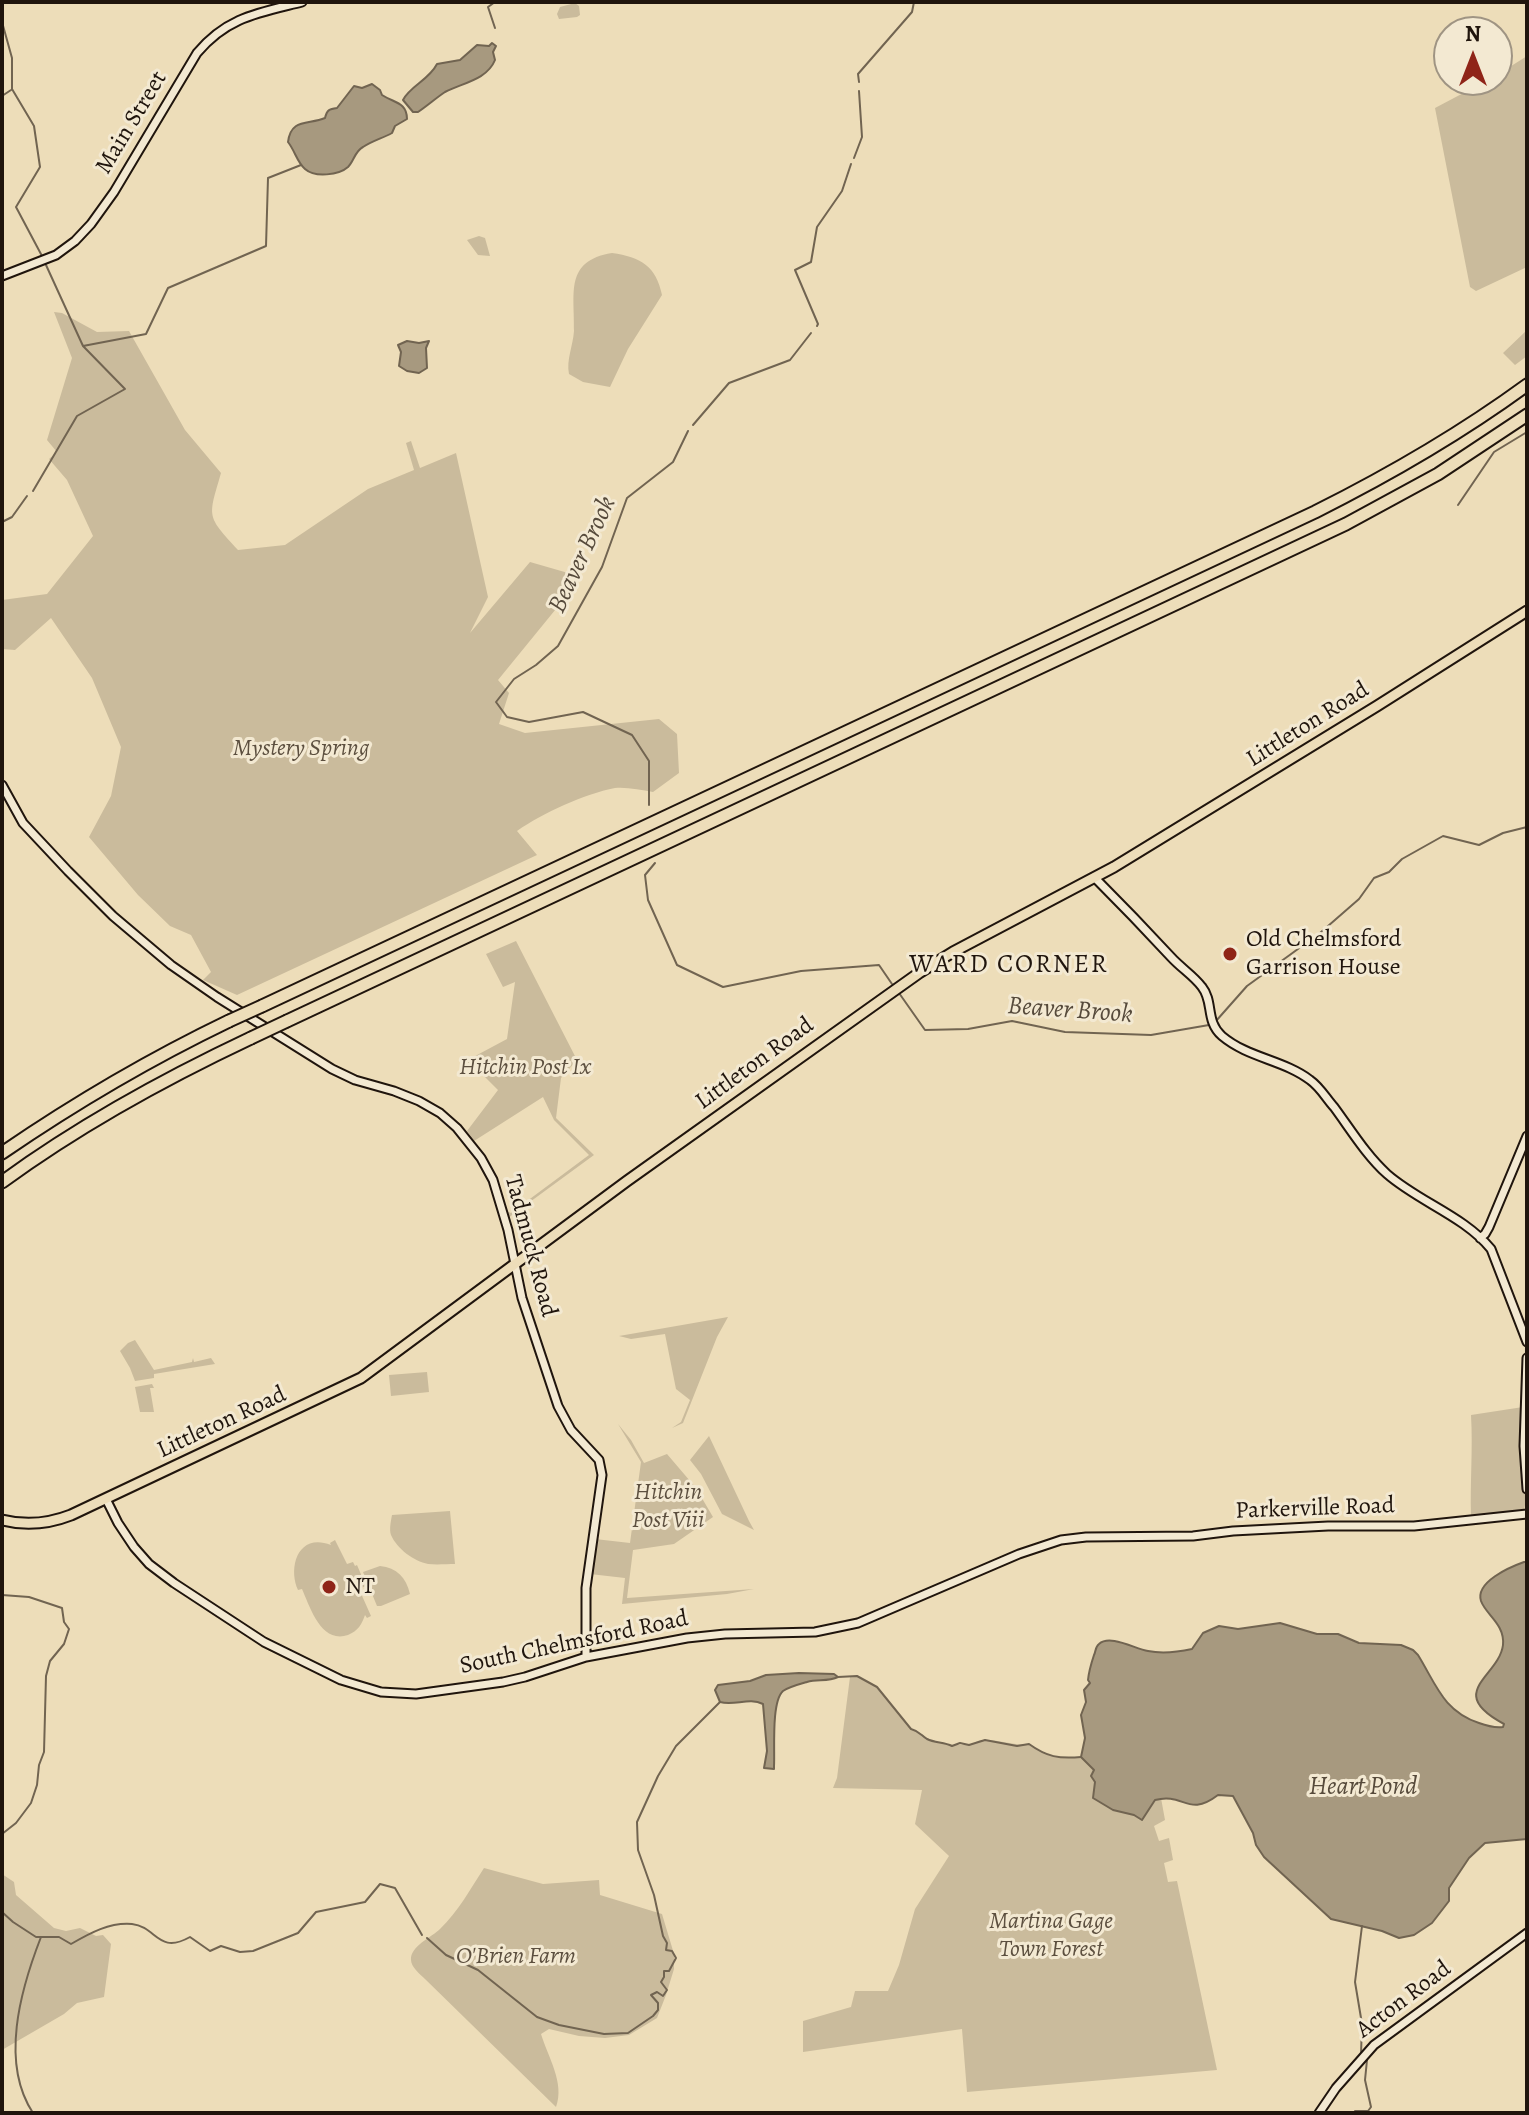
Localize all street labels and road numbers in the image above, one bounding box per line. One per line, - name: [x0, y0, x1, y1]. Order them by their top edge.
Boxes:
- street label: Main Street: [90, 66, 174, 180]
- street label: Littleton Road: [1241, 676, 1375, 774]
- street label: Littleton Road: [690, 1011, 820, 1117]
- street label: Tadmuck Road: [497, 1172, 563, 1320]
- street label: Littleton Road: [153, 1381, 291, 1465]
- street label: Parkerville Road: [1235, 1492, 1395, 1526]
- street label: South Chelmsford Road: [457, 1605, 691, 1681]
- street label: Acton Road: [1351, 1955, 1457, 2045]

